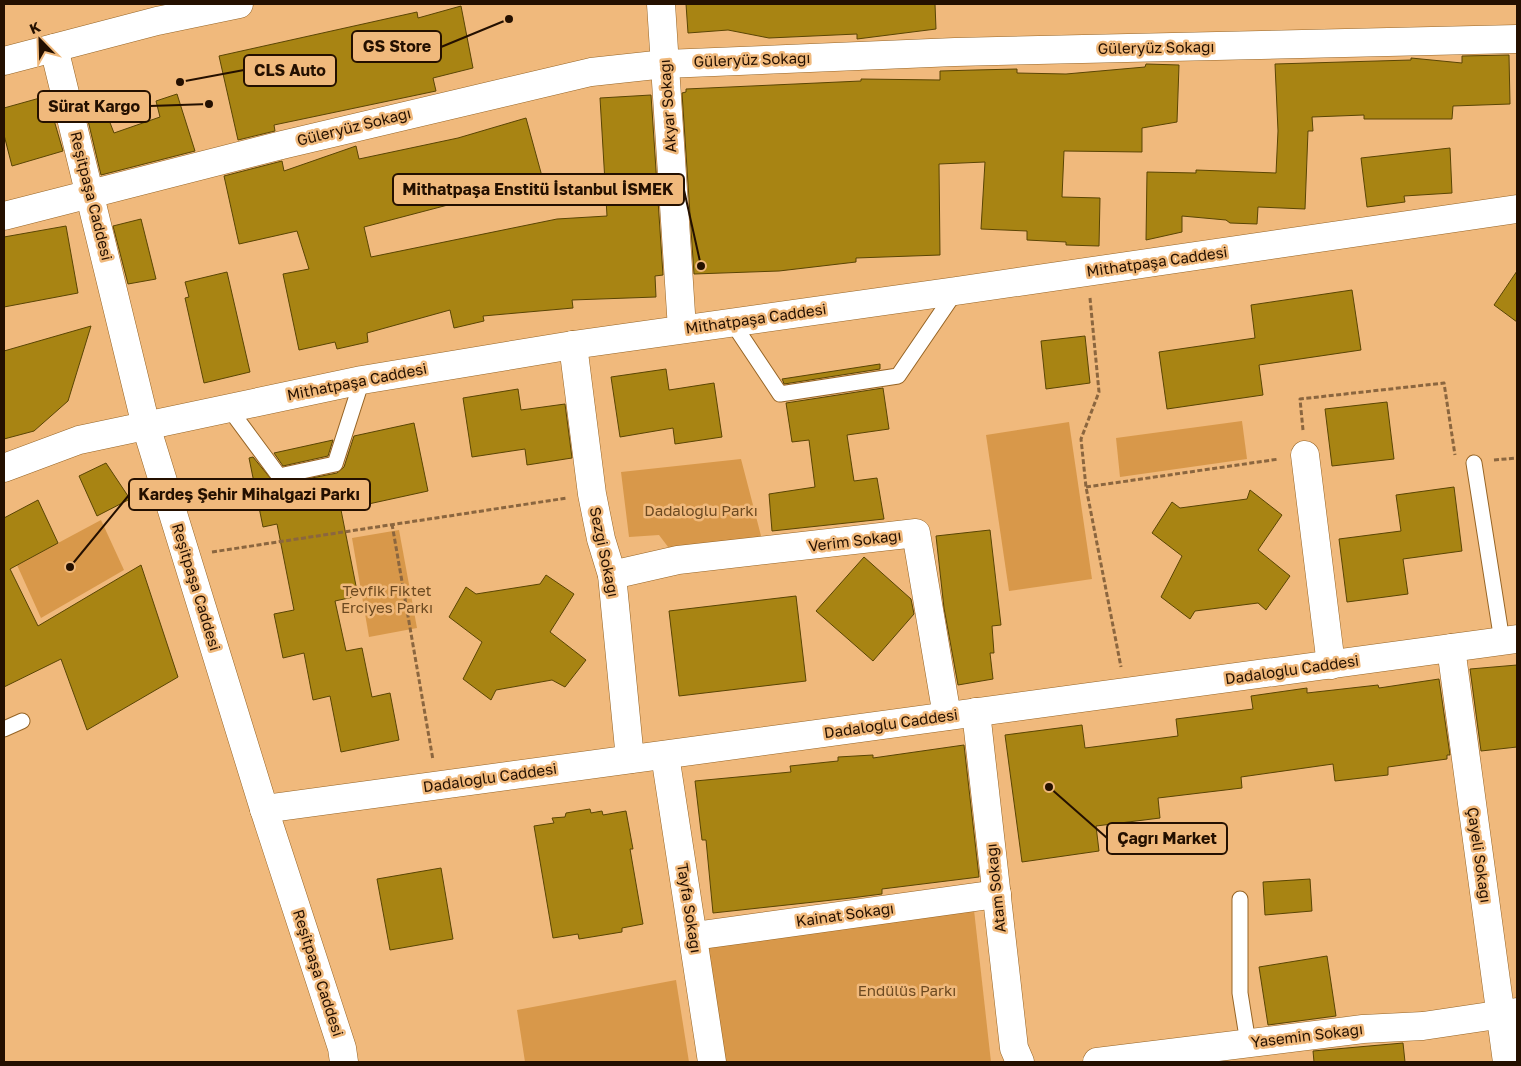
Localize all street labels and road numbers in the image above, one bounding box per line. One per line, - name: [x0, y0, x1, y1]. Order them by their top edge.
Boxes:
- street label: Güleryüz Sokağı: [1097, 37, 1215, 57]
- street label: Güleryüz Sokağı: [693, 48, 811, 70]
- street label: Akyar Sokağı: [655, 59, 679, 153]
- street label: Güleryüz Sokağı: [295, 103, 413, 149]
- street label: Reşitpaşa Caddesi: [67, 129, 117, 262]
- street label: Mithatpaşa Caddesi: [1085, 242, 1228, 280]
- street label: Mithatpaşa Caddesi: [684, 299, 827, 337]
- street label: Mithatpaşa Caddesi: [285, 359, 428, 403]
- street label: Sezgi Sokağı: [587, 505, 623, 598]
- street label: Reşitpaşa Caddesi: [169, 521, 225, 653]
- street label: Verim Sokağı: [807, 525, 902, 555]
- street label: Dadaloğlu Caddesi: [1224, 651, 1360, 687]
- street label: Dadaloğlu Caddesi: [823, 705, 959, 741]
- street label: Dadaloğlu Caddesi: [422, 759, 558, 795]
- street label: Çayeli Sokağı: [1464, 806, 1496, 904]
- street label: Atam Sokağı: [981, 843, 1009, 934]
- street label: Tayfa Sokağı: [674, 862, 706, 954]
- street label: Kainat Sokağı: [795, 898, 895, 930]
- street label: Reşitpaşa Caddesi: [290, 907, 348, 1038]
- street label: Yasemin Sokağı: [1250, 1019, 1364, 1051]

